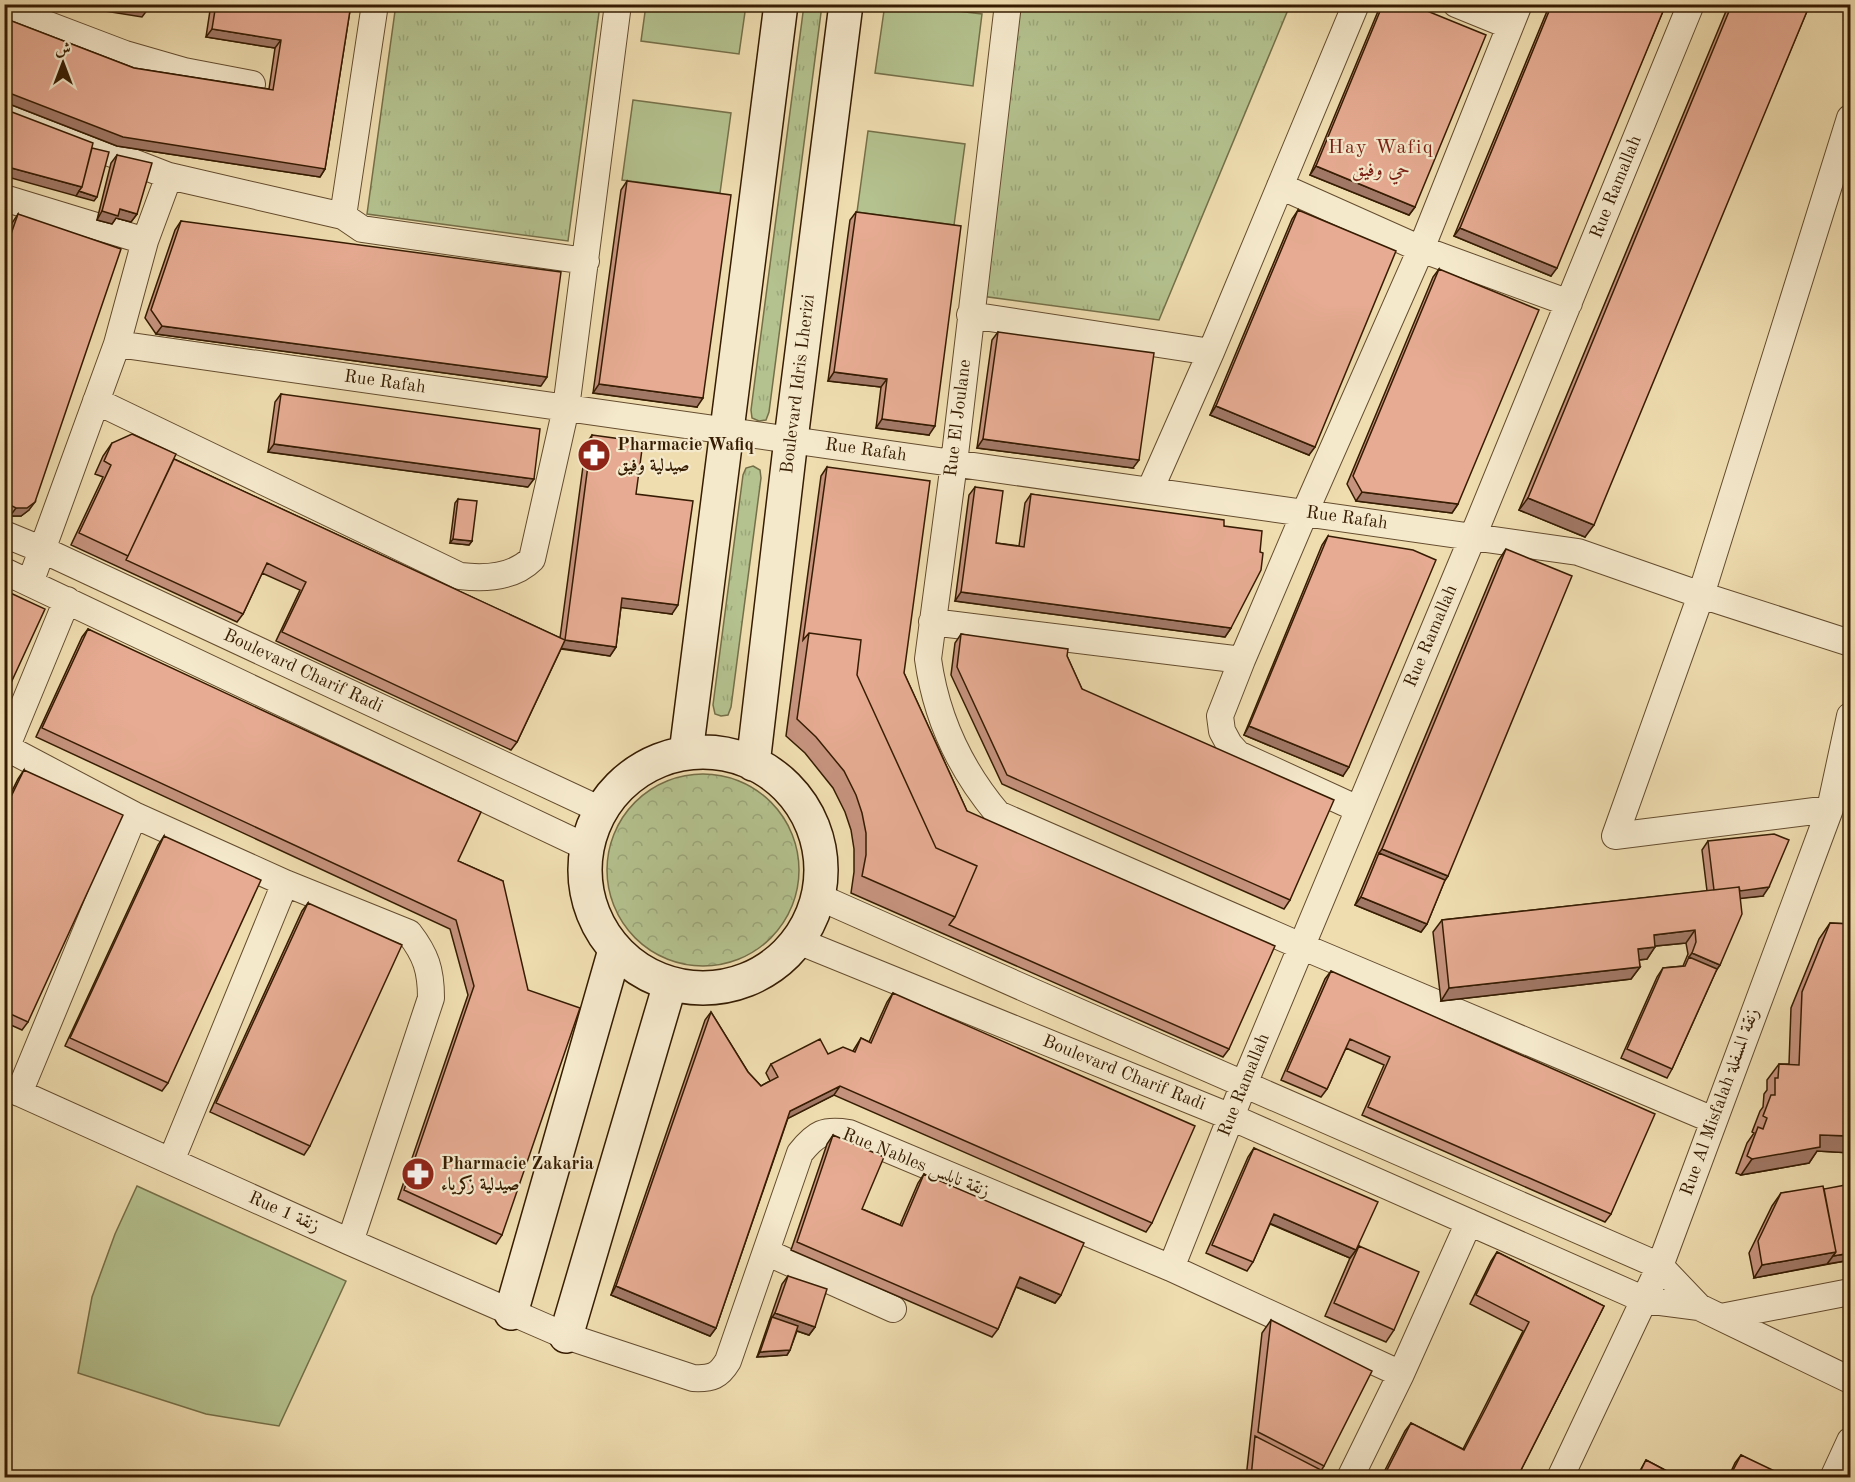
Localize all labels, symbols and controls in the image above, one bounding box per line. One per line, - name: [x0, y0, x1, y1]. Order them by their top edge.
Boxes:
- north arrow: [33, 33, 93, 93]
- text: ش: [55, 42, 71, 58]
- street label: Rue Ramallah: [1587, 133, 1645, 241]
- district label: Hay Wafiq حي وفيق: [1328, 138, 1434, 185]
- street label: Boulevard Idris Lherizi: [778, 293, 818, 475]
- street label: Rue El Joulane: [942, 358, 974, 478]
- street label: Rue Rafah: [343, 367, 427, 397]
- street label: Rue Rafah: [824, 435, 908, 465]
- place label: Pharmacie Wafiq صيدلية وفيق: [617, 436, 754, 476]
- pharmacy icon: Pharmacie Wafiq صيدلية وفيق: [576, 437, 612, 473]
- street label: Rue Rafah: [1305, 503, 1389, 533]
- street label: Rue Ramallah: [1401, 582, 1461, 690]
- street label: Boulevard Charif Radi: [220, 626, 386, 716]
- street label: Rue Al Misfalah زنقة المسفلة: [1678, 1006, 1763, 1198]
- street label: Rue Ramallah: [1215, 1031, 1273, 1139]
- street label: Boulevard Charif Radi: [1040, 1032, 1208, 1114]
- street label: Rue Nables زنقة نابلس: [839, 1125, 992, 1203]
- place label: Pharmacie Zakaria صيدلية زكرياء: [441, 1155, 594, 1195]
- pharmacy icon: Pharmacie Zakaria صيدلية زكرياء: [400, 1156, 436, 1192]
- street label: Rue 1 زنقة: [245, 1188, 322, 1236]

